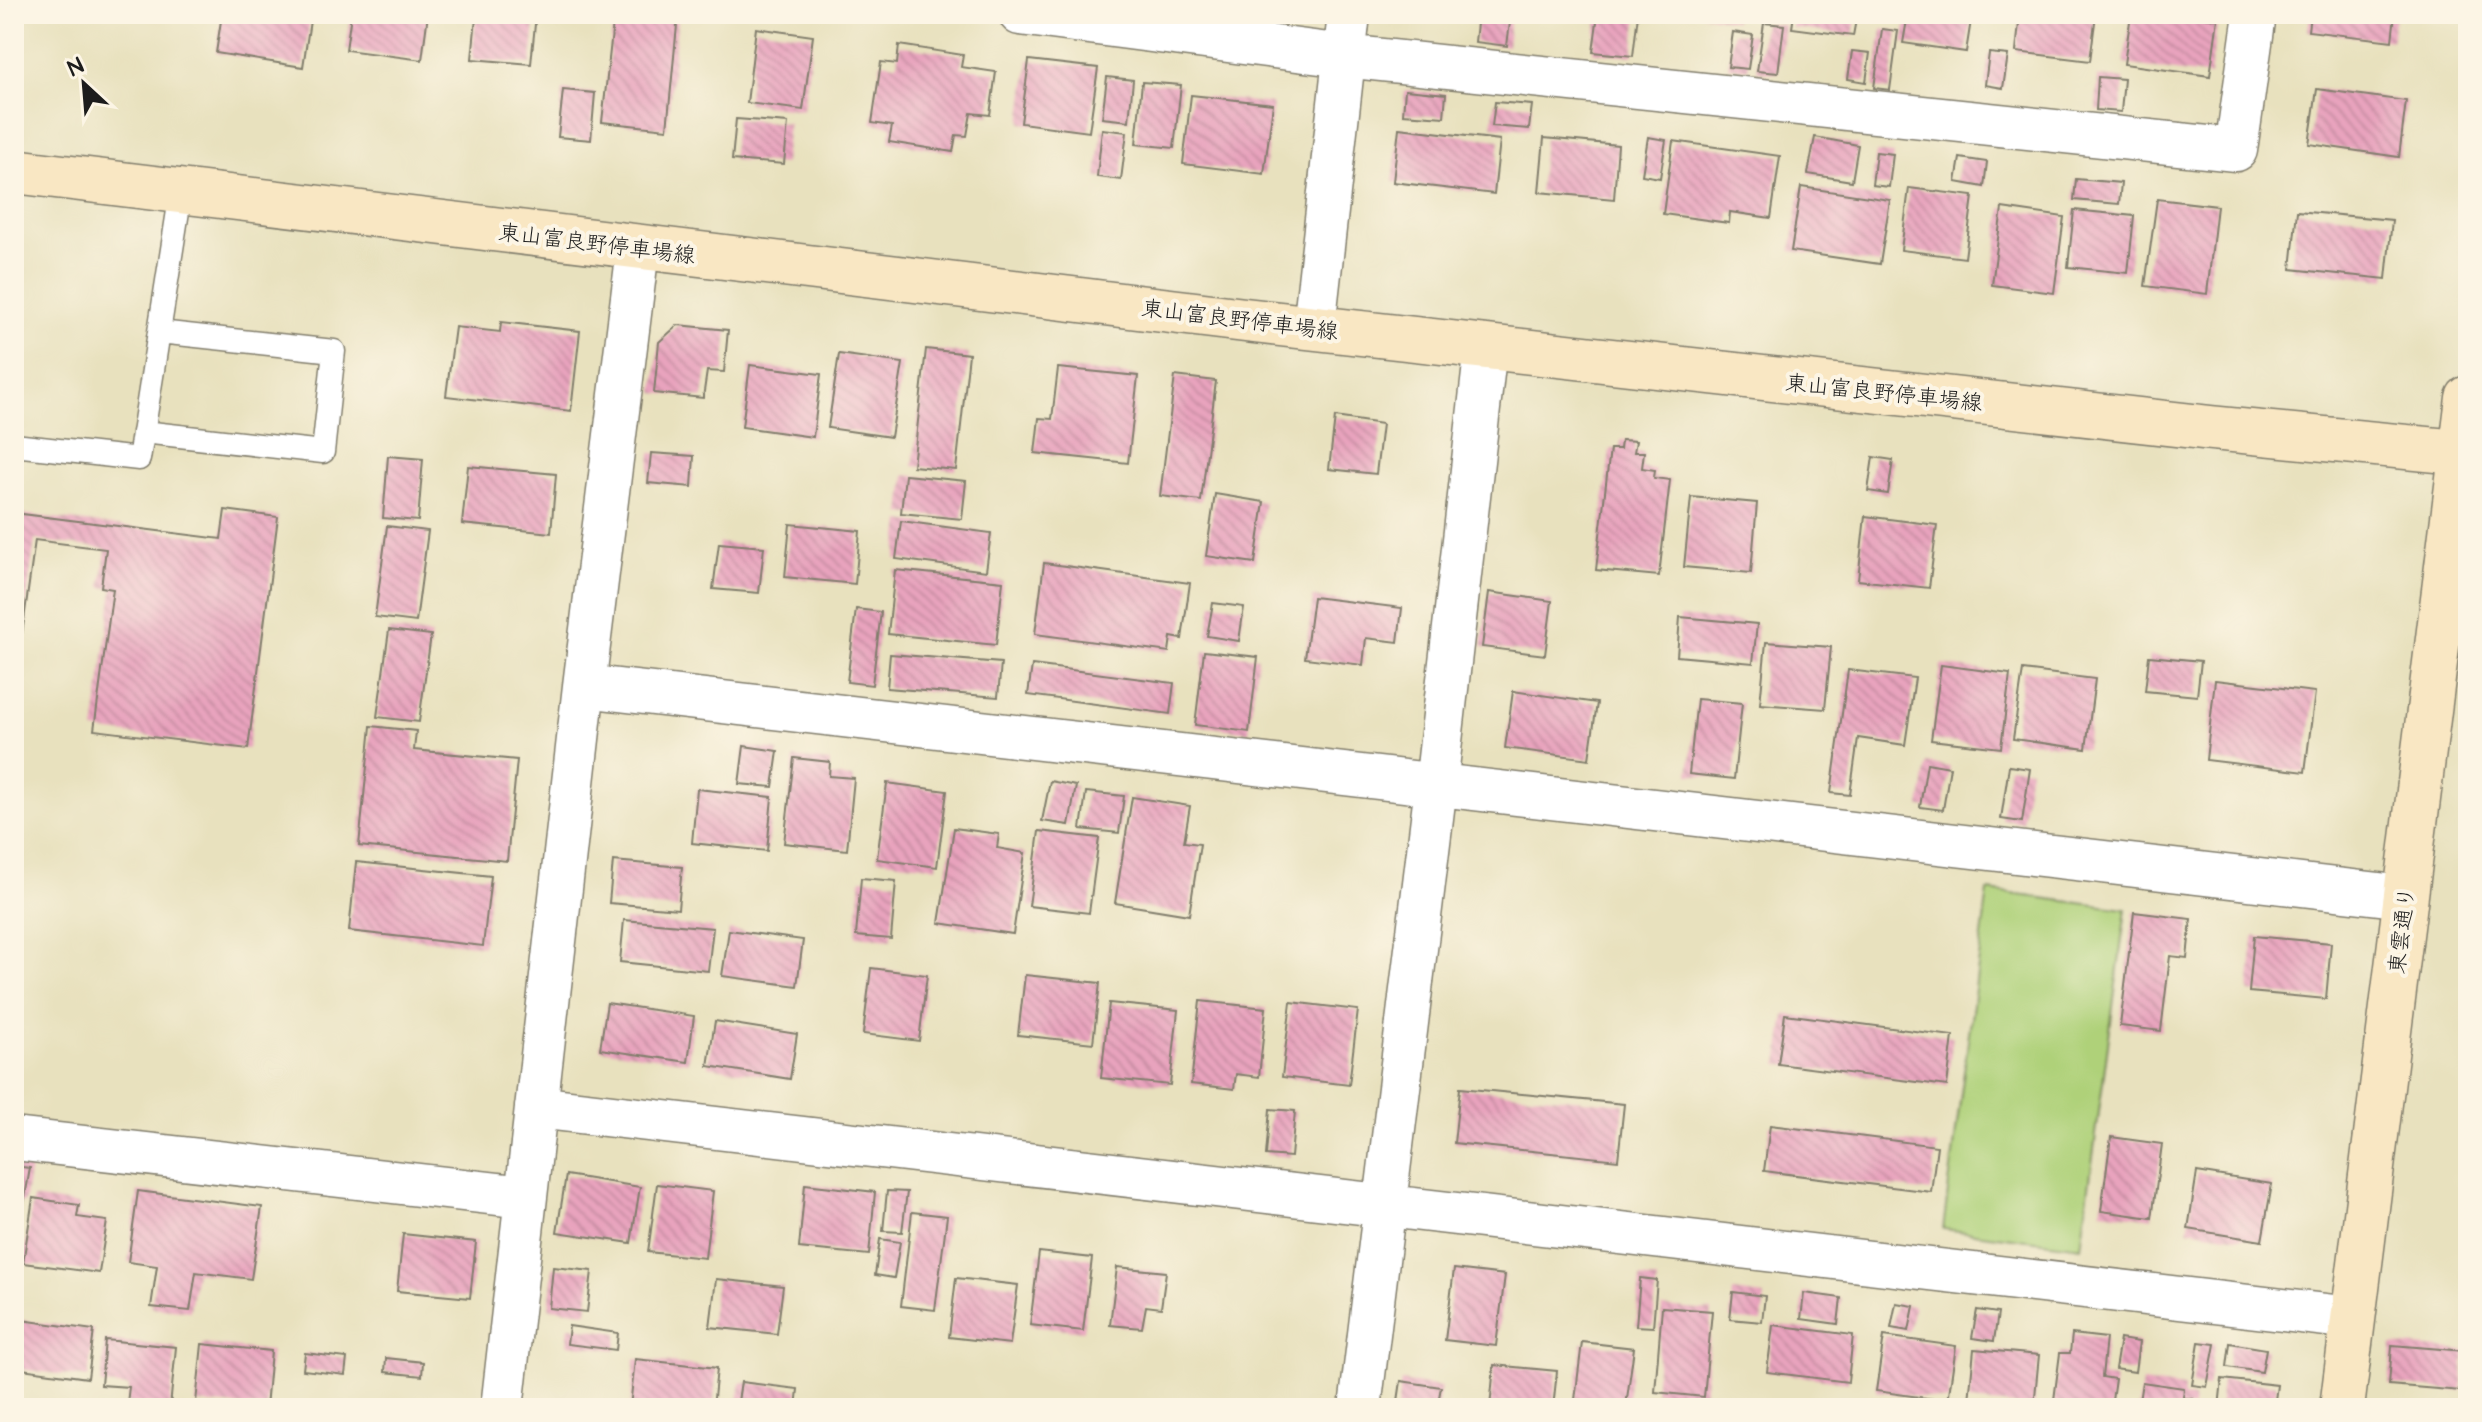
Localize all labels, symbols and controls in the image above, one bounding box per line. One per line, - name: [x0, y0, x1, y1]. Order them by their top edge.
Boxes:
- north arrow: [44, 44, 124, 124]
- text: N: [63, 50, 89, 84]
- street label: 東山富良野停車場線: [497, 217, 697, 272]
- street label: 東山富良野停車場線: [1140, 293, 1340, 348]
- street label: 東山富良野停車場線: [1784, 368, 1984, 419]
- street label: 東雲通り: [2382, 885, 2423, 976]

